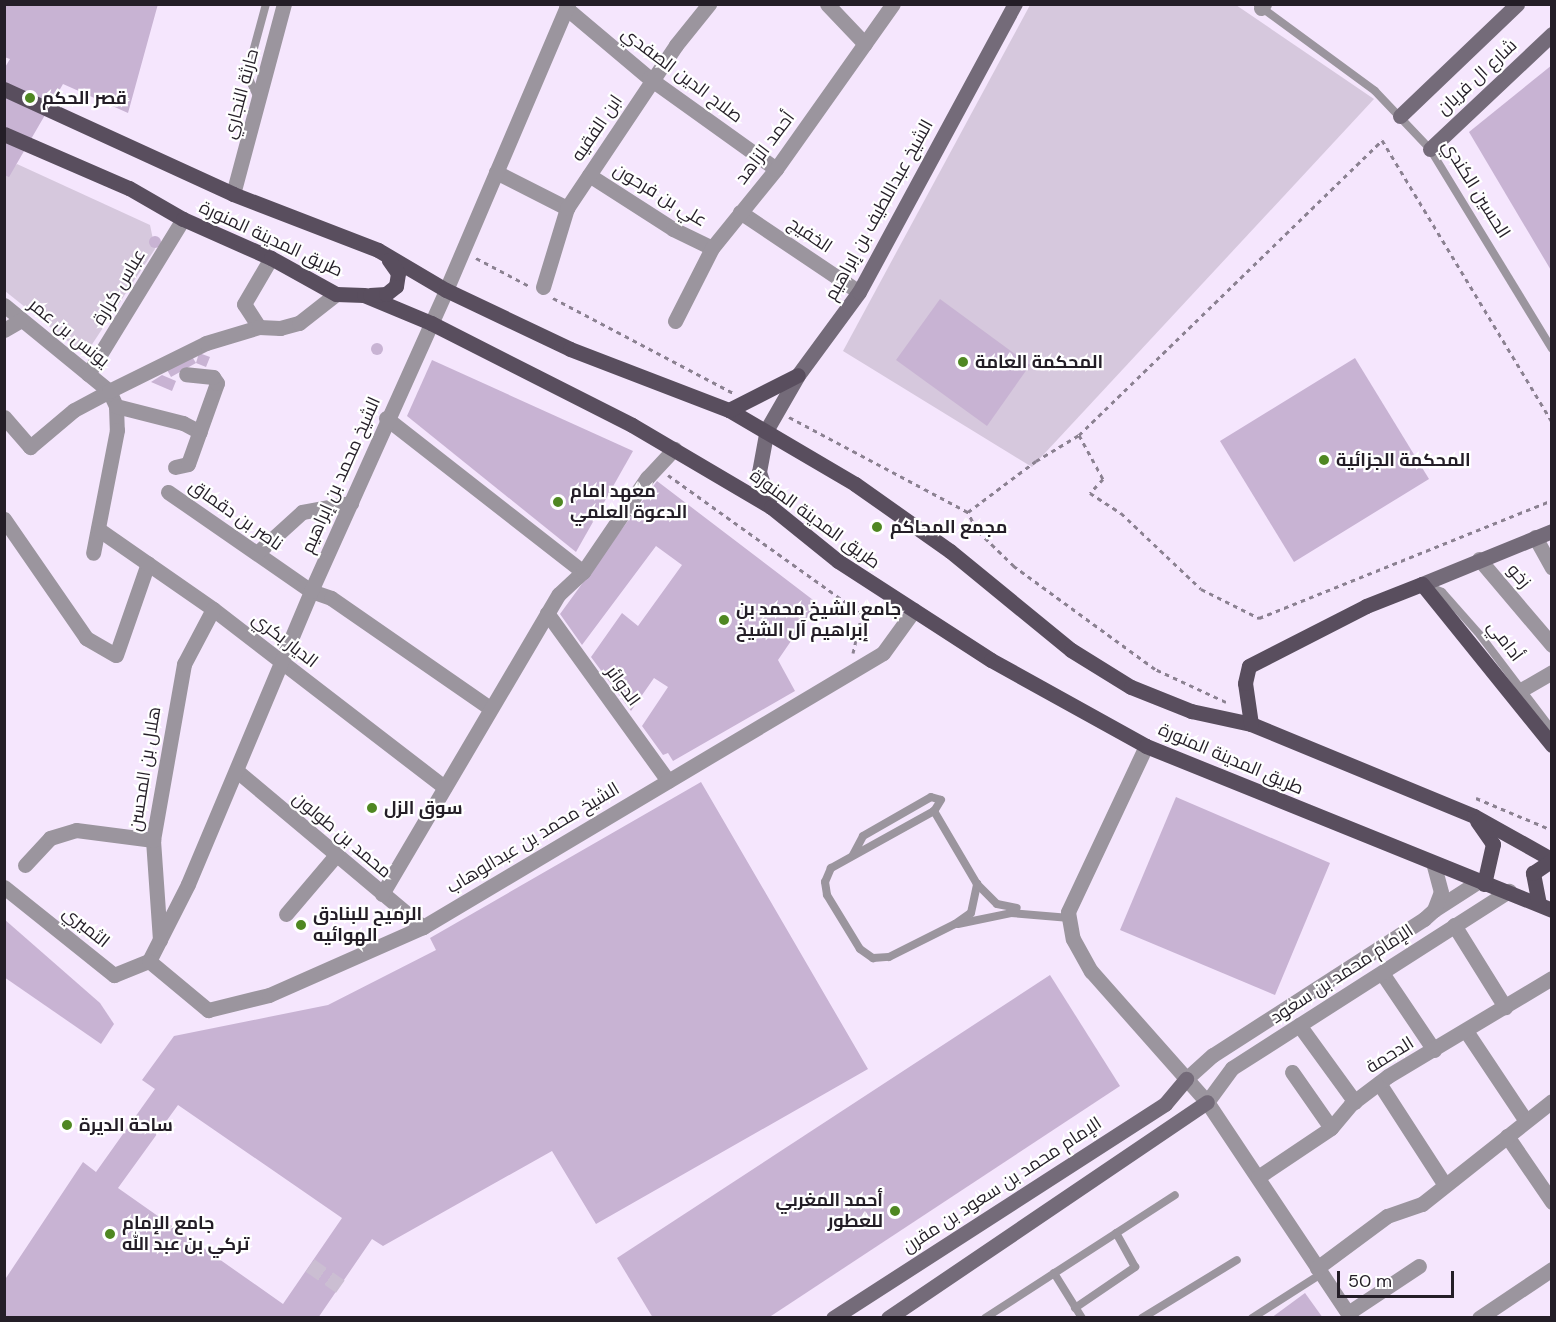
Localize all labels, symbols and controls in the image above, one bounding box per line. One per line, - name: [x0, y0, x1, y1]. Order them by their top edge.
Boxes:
- street label: صلاح الدين الصفدي: [617, 22, 747, 128]
- street label: شارع ال فريان: [1433, 35, 1521, 119]
- street label: حارثة النجاري: [219, 47, 263, 141]
- place label: قصر الحكم: [42, 87, 127, 109]
- marker: قصر الحكم: [23, 91, 37, 105]
- street label: ابن الفقيه: [567, 91, 627, 165]
- street label: أحمد الزاهد: [731, 107, 799, 189]
- street label: الشيخ عبداللطيف بن إبراهيم: [820, 116, 938, 304]
- street label: الحسين الكندي: [1437, 136, 1515, 242]
- street label: علي بن فرحون: [609, 159, 711, 231]
- street label: طريق المدينة المنورة: [196, 196, 346, 282]
- street label: الخفيج: [784, 212, 836, 258]
- street label: عباس كرارة: [88, 245, 150, 329]
- street label: يونس بن عمر: [24, 294, 114, 372]
- place label: المحكمة العامة: [975, 351, 1103, 373]
- marker: المحكمة العامة: [956, 355, 970, 369]
- street label: الشيخ محمد بن إبراهيم: [297, 393, 385, 557]
- place label: المحكمة الجزائية: [1336, 449, 1471, 471]
- marker: المحكمة الجزائية: [1317, 453, 1331, 467]
- street label: طريق المدينة المنورة: [746, 465, 884, 573]
- street label: ناصر بن دقماق: [185, 475, 287, 555]
- place label: معهد امام الدعوة العلمي: [570, 481, 687, 524]
- marker: معهد امام الدعوة العلمي: [551, 495, 565, 509]
- place label: مجمع المحاكم: [890, 516, 1008, 538]
- marker: مجمع المحاكم: [868, 518, 886, 536]
- street label: زخو: [1503, 559, 1535, 593]
- place label: جامع الشيخ محمد بن إبراهيم آل الشيخ: [736, 599, 901, 642]
- street label: الديار بكري: [248, 608, 322, 672]
- marker: جامع الشيخ محمد بن إبراهيم آل الشيخ: [717, 613, 731, 627]
- street label: أدامي: [1483, 616, 1527, 666]
- street label: الدوائر: [601, 662, 645, 710]
- street label: هلال بن المحسن: [124, 705, 166, 833]
- street label: طريق المدينة المنورة: [1155, 719, 1307, 799]
- street label: الشيخ محمد بن عبدالوهاب: [443, 778, 623, 898]
- street label: محمد بن طولون: [288, 787, 396, 883]
- place label: سوق الزل: [384, 797, 463, 819]
- marker: سوق الزل: [365, 801, 379, 815]
- street label: الثميري: [58, 902, 114, 952]
- place label: الرميح للبنادق الهوائيه: [313, 904, 422, 946]
- marker: الرميح للبنادق الهوائيه: [294, 918, 308, 932]
- street label: الإمام محمد بن سعود: [1267, 920, 1417, 1028]
- street label: الدحمة: [1362, 1032, 1418, 1078]
- street label: الإمام محمد بن سعود بن مقرن: [898, 1112, 1106, 1258]
- place label: ساحة الديرة: [79, 1114, 173, 1136]
- marker: ساحة الديرة: [60, 1118, 74, 1132]
- place label: أحمد المغربي للعطور: [775, 1190, 883, 1232]
- marker: أحمد المغربي للعطور: [888, 1204, 902, 1218]
- place label: جامع الإمام تركي بن عبد الله: [122, 1213, 249, 1256]
- marker: جامع الإمام تركي بن عبد الله: [103, 1227, 117, 1241]
- scale bar: [1340, 1259, 1457, 1297]
- text: 50 m: [1348, 1269, 1392, 1293]

